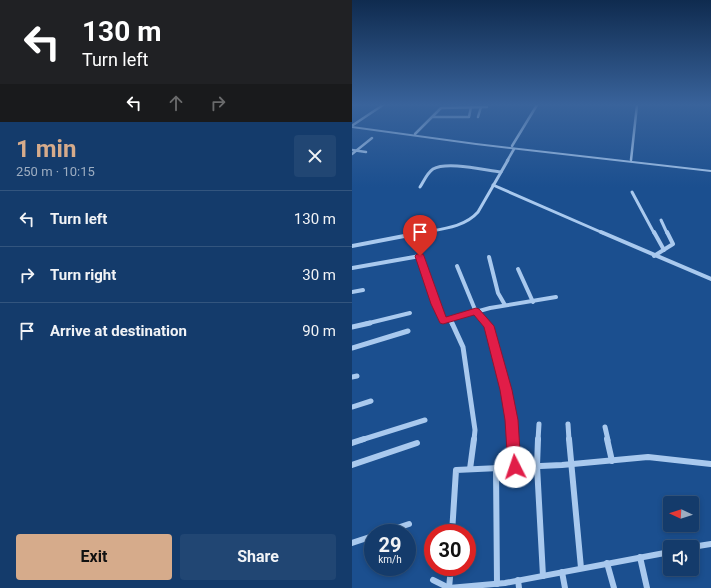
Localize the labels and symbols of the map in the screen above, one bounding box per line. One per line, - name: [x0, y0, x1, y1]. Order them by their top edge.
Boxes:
- pin: [403, 215, 437, 256]
- position arrow: [494, 446, 536, 488]
- north arrow: [663, 496, 699, 532]
- speed limit sign: 30: [424, 524, 476, 576]

